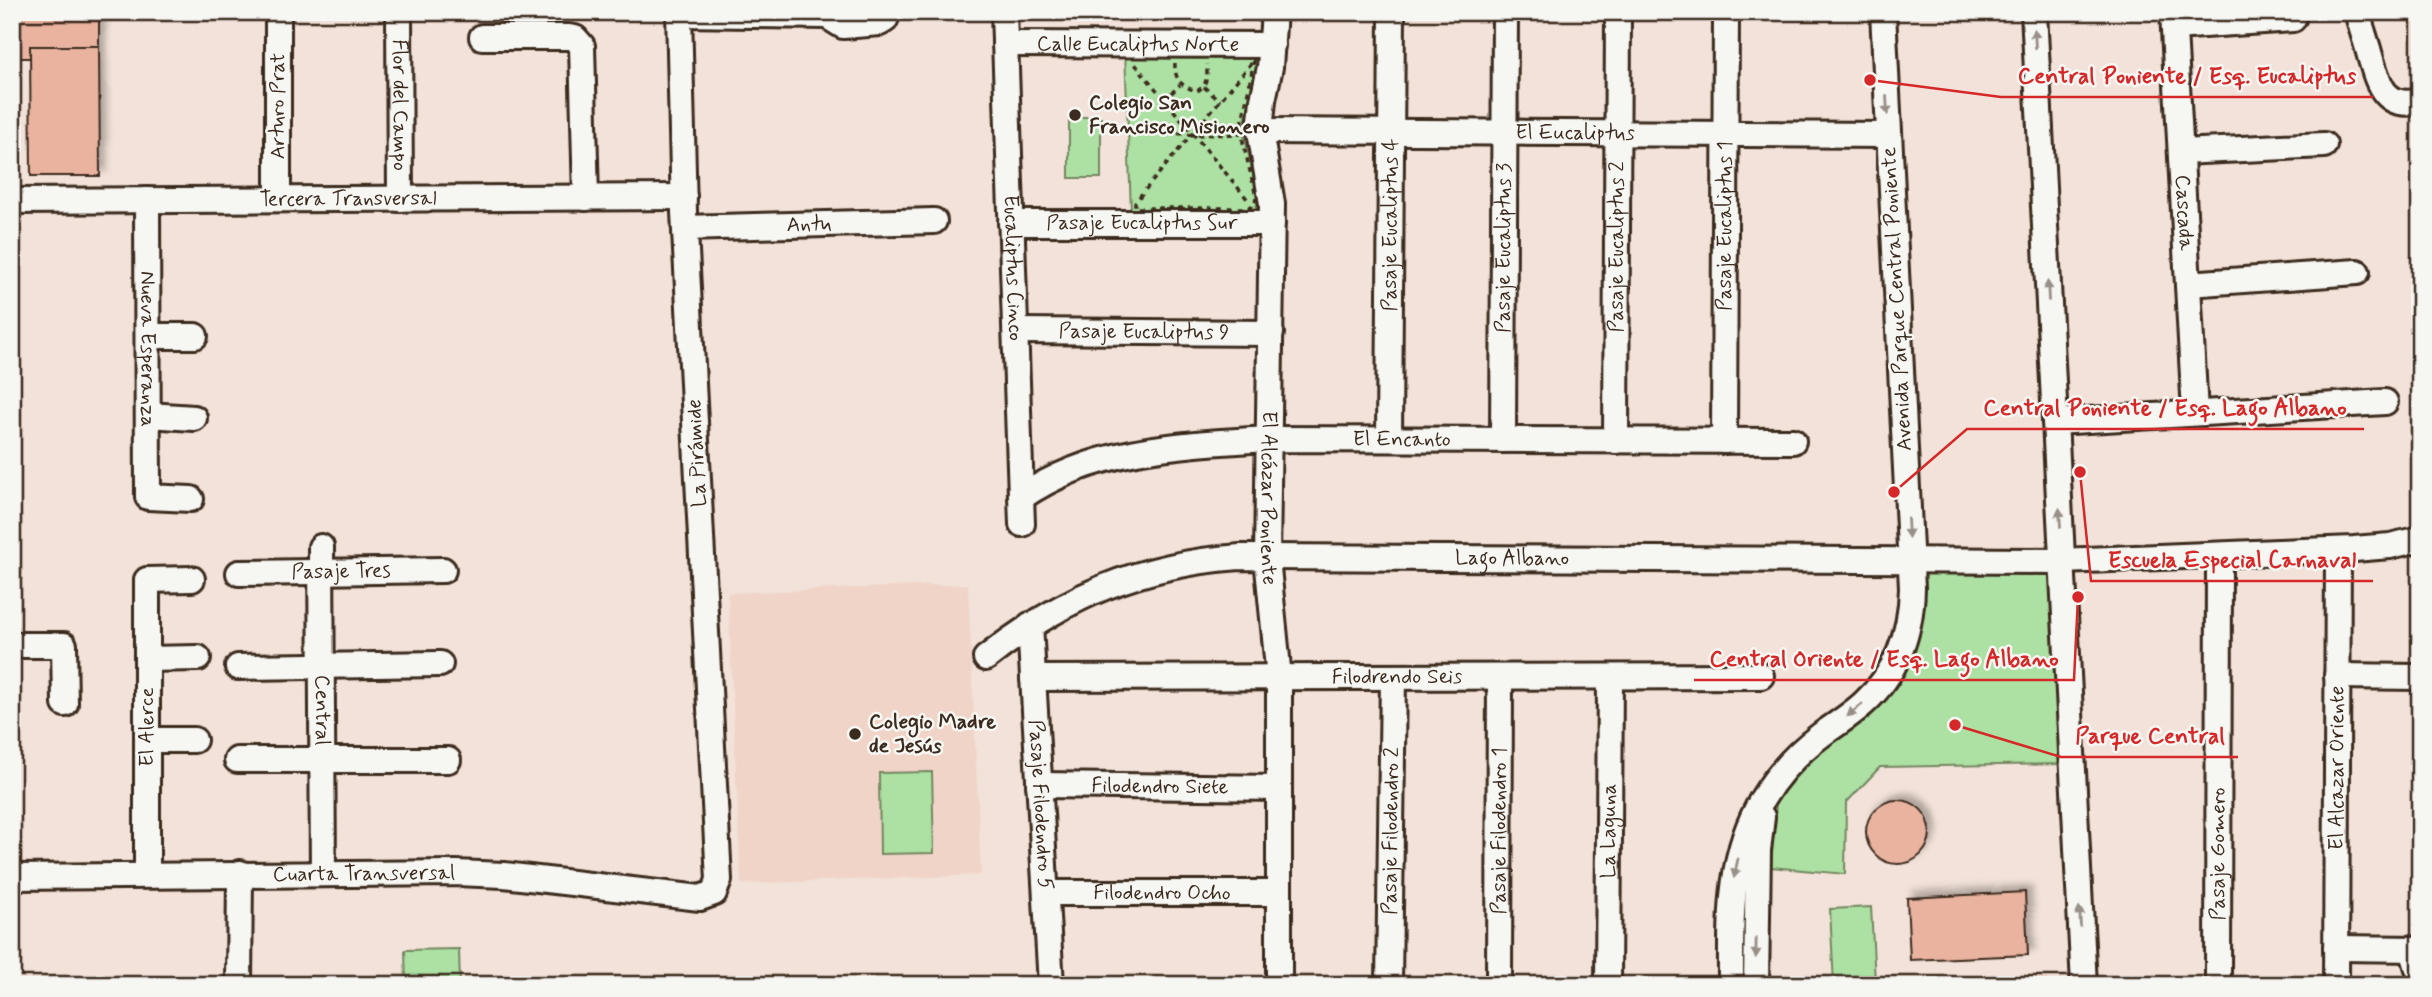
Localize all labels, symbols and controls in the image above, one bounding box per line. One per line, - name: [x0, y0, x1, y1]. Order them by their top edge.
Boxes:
- one-way arrow: [2029, 28, 2040, 50]
- street label: Calle Eucaliptus Norte: [1037, 30, 1239, 59]
- street label: Flor del Campo: [385, 39, 414, 171]
- street label: Arturo Prat: [264, 53, 292, 159]
- callout: Central Poniente / Esq. Eucaliptus: [2001, 53, 2373, 97]
- text: Central Poniente / Esq. Eucaliptus: [2018, 62, 2357, 92]
- place label: Colegio San Francisco Misionero: [1089, 89, 1270, 141]
- one-way arrow: [1882, 94, 1893, 116]
- marker: Colegio San Francisco Misionero: [1067, 107, 1083, 123]
- street label: El Eucaliptus: [1515, 119, 1635, 147]
- street label: Pasaje Eucaliptus 4: [1376, 138, 1405, 312]
- street label: Pasaje Eucaliptus 1: [1711, 141, 1739, 311]
- street label: Avenida Parque Central Poniente: [1875, 146, 1919, 452]
- street label: Pasaje Eucaliptus 2: [1603, 161, 1631, 333]
- street label: Pasaje Eucaliptus 3: [1489, 162, 1518, 333]
- street label: Cascada: [2168, 174, 2200, 252]
- street label: Tercera Transversal: [259, 184, 437, 214]
- street label: Eucaliptus Cinco: [996, 194, 1030, 341]
- street label: Pasaje Eucaliptus Sur: [1046, 209, 1238, 237]
- street label: Antu: [786, 210, 832, 239]
- street label: Nueva Esperanza: [133, 271, 162, 427]
- one-way arrow: [2043, 280, 2054, 302]
- street label: Pasaje Eucaliptus 9: [1058, 317, 1230, 347]
- callout: Central Poniente / Esq. Lago Albano: [1967, 385, 2364, 429]
- text: Central Poniente / Esq. Lago Albano: [1983, 394, 2347, 427]
- street label: La Pirámide: [680, 398, 714, 508]
- street label: El Alcázar Poniente: [1253, 411, 1284, 586]
- street label: El Encanto: [1353, 425, 1451, 454]
- one-way arrow: [2054, 507, 2065, 529]
- one-way arrow: [1903, 517, 1914, 539]
- callout: Escuela Especial Carnaval: [2091, 537, 2373, 581]
- street label: Lago Albano: [1455, 544, 1569, 574]
- text: Escuela Especial Carnaval: [2108, 546, 2356, 576]
- street label: Pasaje Tres: [291, 557, 391, 586]
- callout: Central Oriente / Esq. Lago Albano: [1694, 636, 2074, 680]
- text: Central Oriente / Esq. Lago Albano: [1709, 645, 2059, 678]
- street label: Filodrendo Seis: [1332, 663, 1462, 691]
- street label: Central: [308, 675, 336, 745]
- street label: El Alcazar Oriente: [2323, 686, 2351, 850]
- street label: El Alerce: [133, 687, 161, 767]
- one-way arrow: [1847, 702, 1864, 717]
- place label: Colegio Madre de Jesús: [869, 708, 996, 760]
- callout: Parque Central: [2061, 713, 2238, 757]
- street label: Pasaje Filodendro 5: [1022, 719, 1059, 891]
- text: Parque Central: [2075, 722, 2225, 752]
- marker: Colegio Madre de Jesús: [847, 726, 863, 742]
- street label: Pasaje Filodendro 2: [1376, 747, 1406, 915]
- street label: Pasaje Filodendro 1: [1485, 747, 1514, 915]
- street label: Filodendro Siete: [1091, 772, 1229, 801]
- street label: La Laguna: [1595, 783, 1624, 879]
- street label: Pasaje Gomero: [2204, 787, 2232, 921]
- one-way arrow: [1730, 857, 1741, 879]
- street label: Cuarta Transversal: [273, 859, 455, 889]
- street label: Filodendro Ocho: [1093, 879, 1231, 907]
- one-way arrow: [2075, 905, 2086, 927]
- one-way arrow: [1750, 937, 1762, 959]

